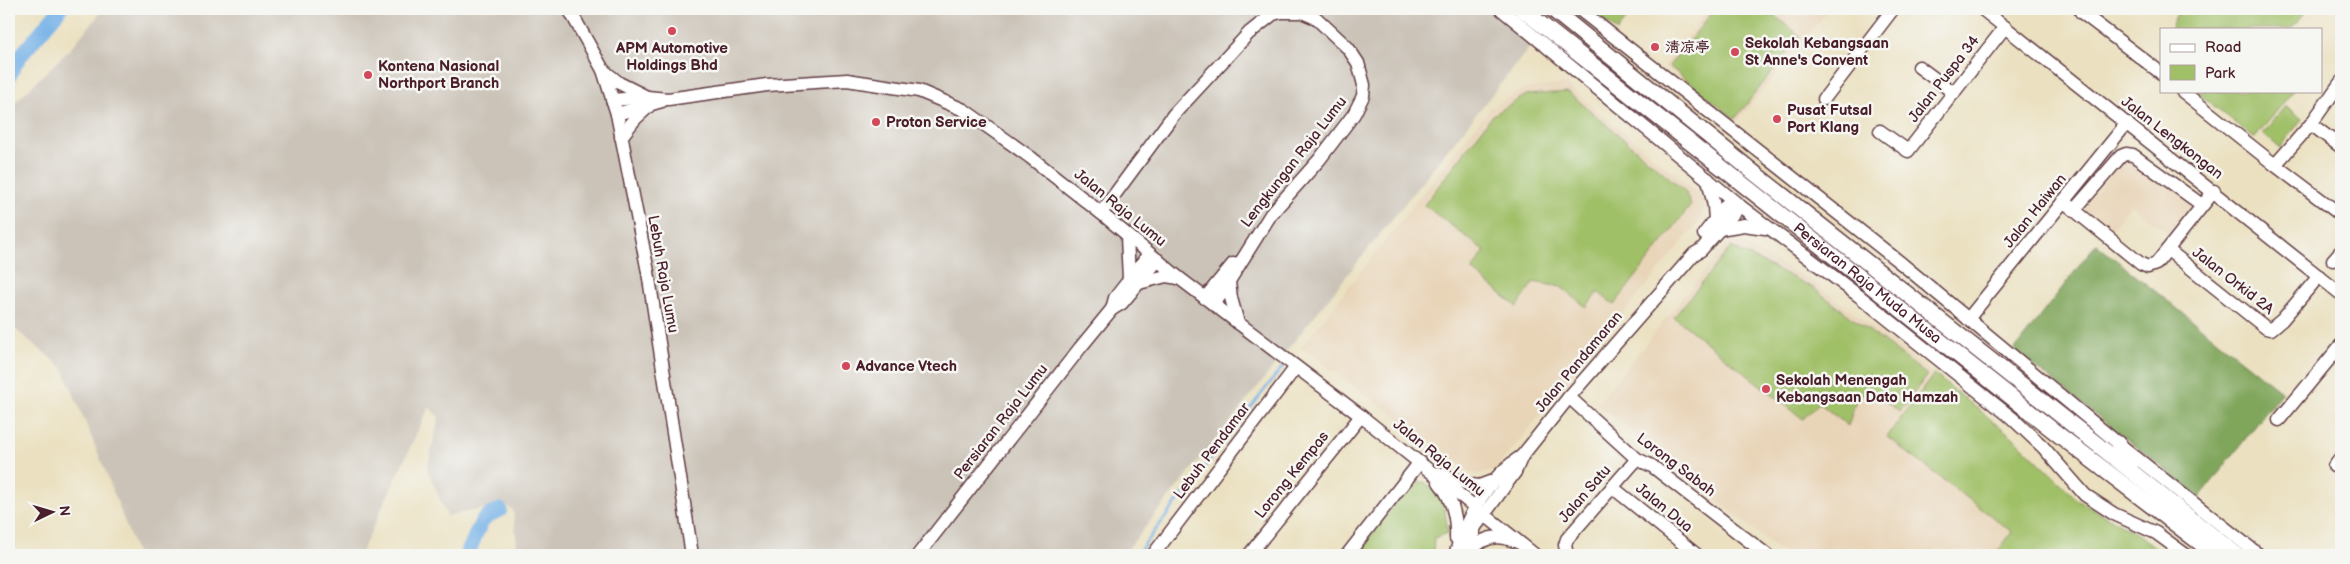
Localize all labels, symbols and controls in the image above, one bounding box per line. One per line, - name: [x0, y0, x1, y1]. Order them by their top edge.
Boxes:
- marker: APM Automotive Holdings Bhd: [666, 25, 678, 37]
- legend: [2160, 28, 2322, 92]
- street label: Jalan Puspa 34: [1904, 32, 1984, 126]
- place label: Sekolah Kebangsaan St Anne's Convent: [1745, 34, 1889, 70]
- place label: 清凉亭: [1665, 38, 1710, 57]
- text: Road: [2205, 38, 2241, 57]
- place label: APM Automotive Holdings Bhd: [615, 39, 728, 75]
- marker: 清凉亭: [1649, 41, 1661, 53]
- marker: Sekolah Kebangsaan St Anne's Convent: [1729, 46, 1741, 58]
- place label: Kontena Nasional Northport Branch: [378, 57, 499, 93]
- text: Park: [2205, 64, 2236, 83]
- marker: Kontena Nasional Northport Branch: [362, 69, 374, 81]
- street label: Jalan Lengkongan: [2117, 92, 2227, 184]
- street label: Lengkungan Raja Lumu: [1237, 93, 1351, 231]
- place label: Pusat Futsal Port Klang: [1787, 101, 1872, 137]
- place label: Proton Service: [886, 113, 987, 132]
- marker: Pusat Futsal Port Klang: [1771, 113, 1783, 125]
- marker: Proton Service: [870, 116, 882, 128]
- street label: Jalan Raja Lumu: [1070, 165, 1170, 251]
- street label: Jalan Haiwan: [1999, 170, 2071, 252]
- street label: Lebuh Raja Lumu: [643, 214, 683, 334]
- street label: Persiaran Raja Muda Musa: [1790, 219, 1945, 348]
- street label: Jalan Orkid 2A: [2188, 243, 2278, 319]
- street label: Jalan Pandamaran: [1531, 308, 1627, 416]
- place label: Advance Vtech: [855, 357, 957, 376]
- marker: Advance Vtech: [840, 360, 852, 372]
- street label: Persiaran Raja Lumu: [950, 360, 1052, 484]
- place label: Sekolah Menengah Kebangsaan Dato Hamzah: [1776, 371, 1958, 407]
- marker: Sekolah Menengah Kebangsaan Dato Hamzah: [1760, 383, 1772, 395]
- street label: Lebuh Pendamar: [1170, 399, 1255, 503]
- street label: Jalan Raja Lumu: [1389, 415, 1489, 501]
- street label: Lorong Kempas: [1251, 427, 1333, 523]
- street label: Lorong Sabah: [1633, 429, 1719, 501]
- street label: Jalan Satu: [1555, 461, 1615, 527]
- street label: Jalan Dua: [1632, 479, 1696, 537]
- north arrow: [28, 486, 78, 536]
- text: N: [56, 505, 73, 517]

